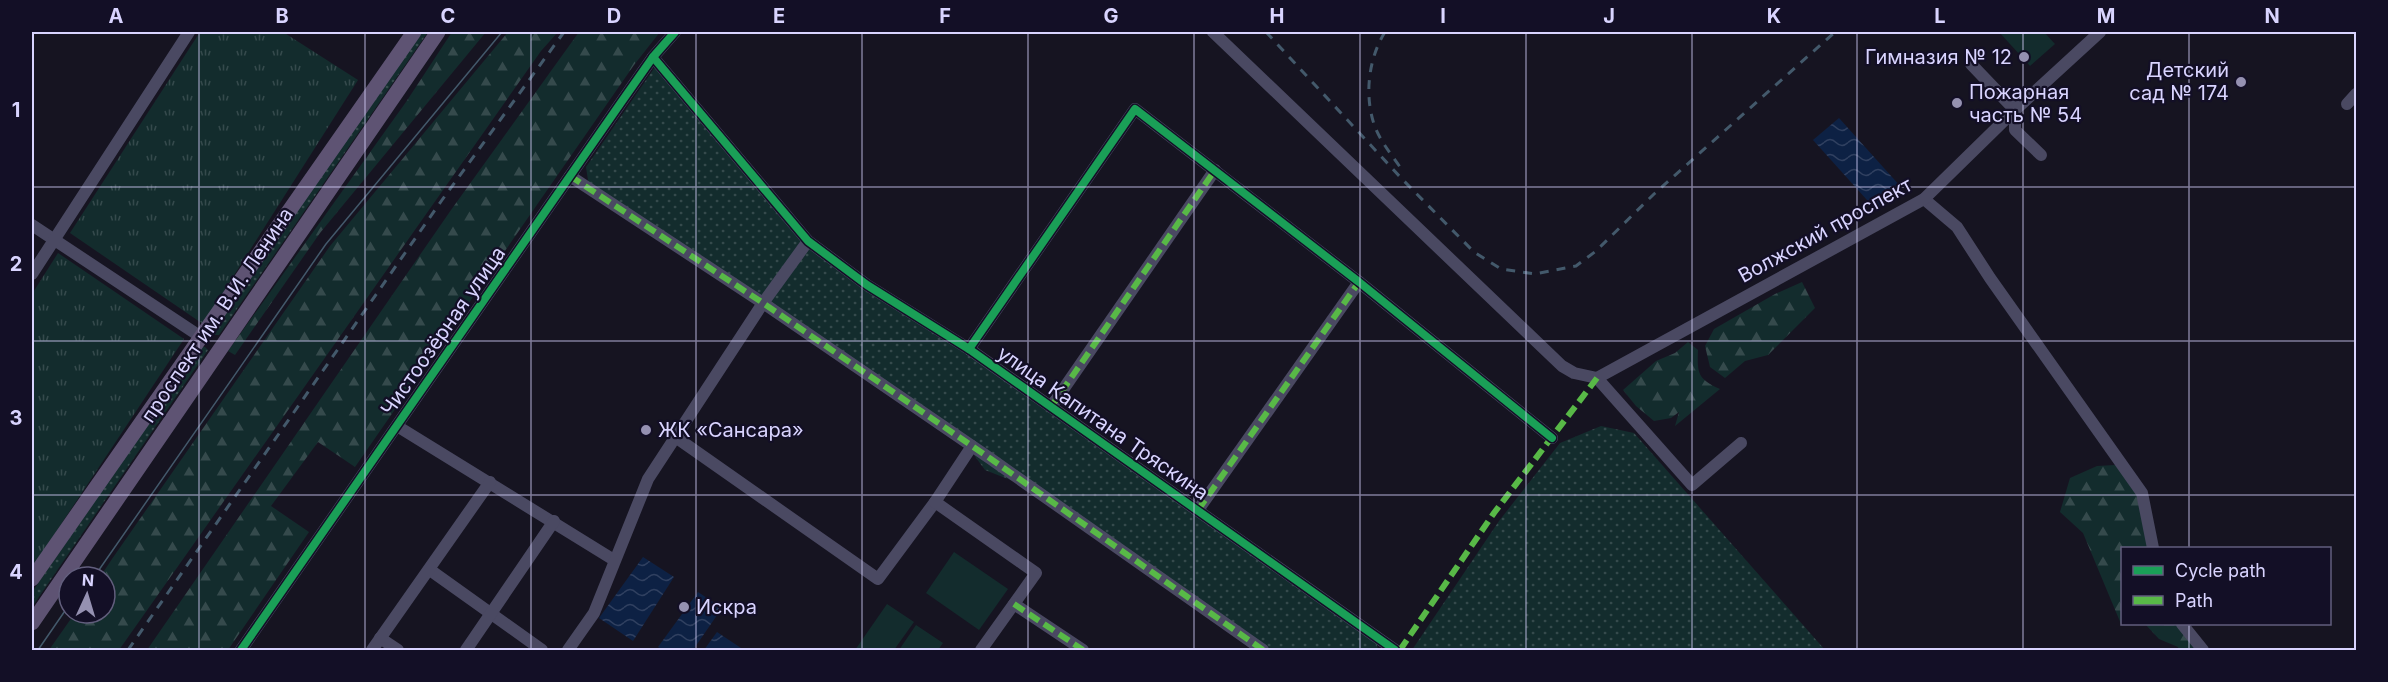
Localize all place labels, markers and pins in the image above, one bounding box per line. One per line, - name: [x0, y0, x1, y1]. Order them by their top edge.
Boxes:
- place label: Гимназия № 12: [1865, 45, 2012, 69]
- marker: Гимназия № 12: [2017, 50, 2031, 64]
- place label: Детский сад № 174: [2129, 58, 2229, 105]
- marker: Детский сад № 174: [2234, 75, 2248, 89]
- place label: Пожарная часть № 54: [1969, 80, 2082, 127]
- marker: Пожарная часть № 54: [1950, 96, 1964, 110]
- place label: ЖК «Сансара»: [658, 418, 804, 442]
- marker: ЖК «Сансара»: [639, 423, 653, 437]
- place label: Искра: [696, 595, 757, 619]
- marker: Искра: [677, 600, 691, 614]

